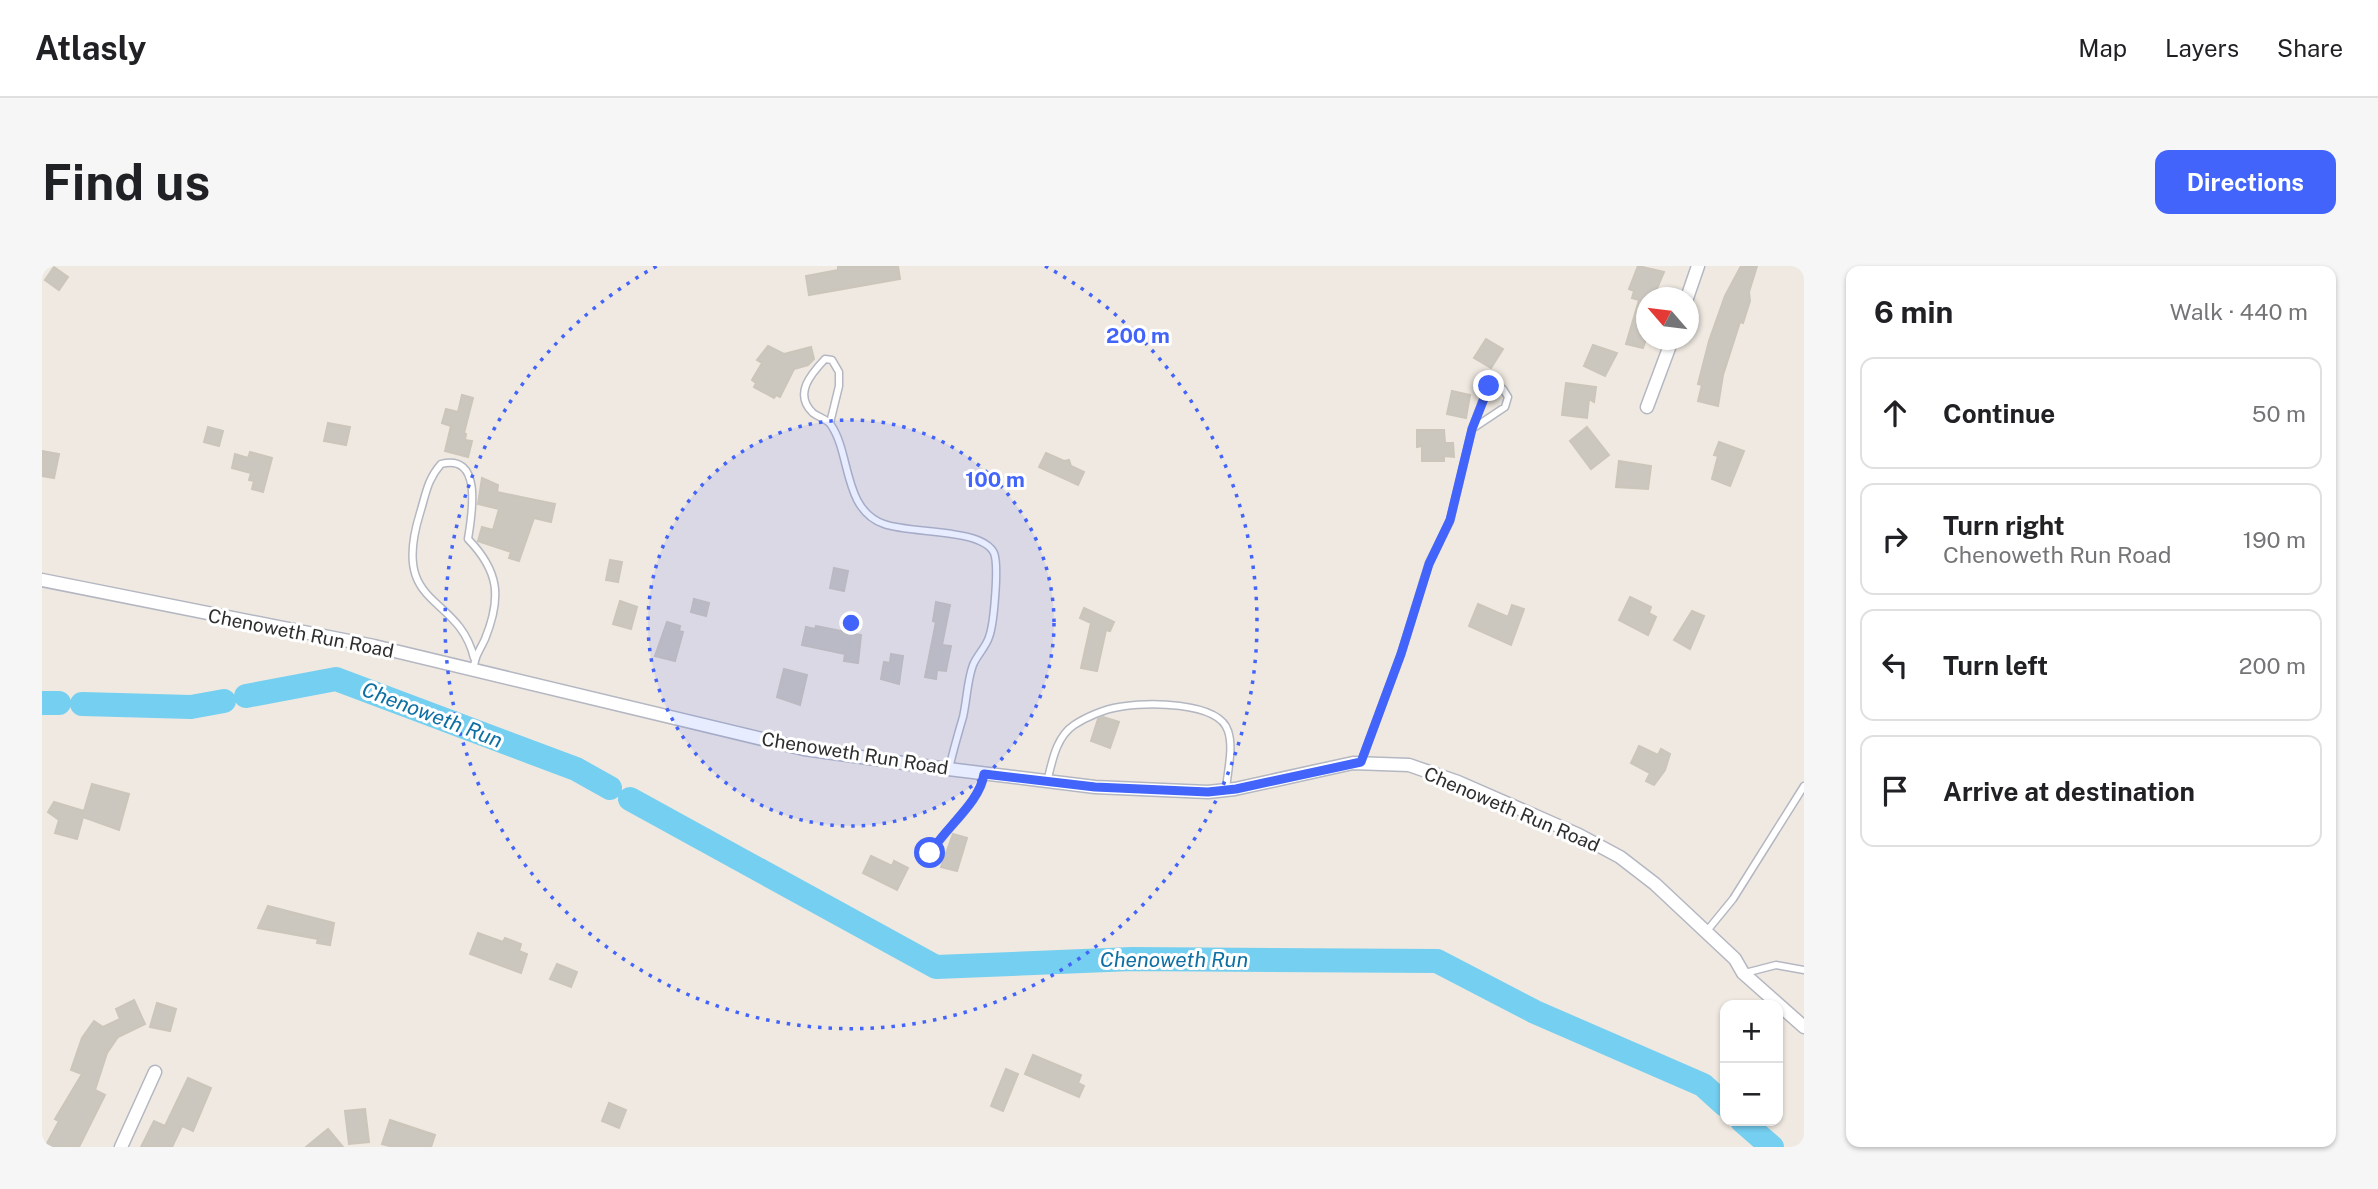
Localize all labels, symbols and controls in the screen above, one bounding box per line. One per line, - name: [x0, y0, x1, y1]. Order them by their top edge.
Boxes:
- text: Atlasly: [35, 29, 146, 67]
- text: Map: [2078, 34, 2127, 62]
- text: Layers: [2165, 34, 2239, 62]
- text: Share: [2277, 34, 2343, 62]
- button: Directions: [2155, 150, 2336, 214]
- text: Find us: [42, 153, 210, 211]
- north arrow: [1636, 287, 1699, 350]
- text: 6 min: [1874, 294, 1953, 330]
- text: Walk · 440 m: [2170, 298, 2308, 325]
- text: 200 m: [1106, 323, 1170, 348]
- route end: [1473, 370, 1504, 401]
- icon: ahead: [1876, 394, 1914, 432]
- text: Continue: [1943, 398, 2055, 429]
- text: 50 m: [2252, 400, 2306, 427]
- text: 100 m: [965, 467, 1025, 492]
- text: Turn right: [1943, 510, 2065, 541]
- icon: right: [1876, 520, 1914, 558]
- text: 190 m: [2243, 526, 2306, 553]
- text: Chenoweth Run Road: [1943, 541, 2171, 568]
- street label: Chenoweth Run Road: [206, 604, 396, 662]
- centre of rings: [839, 611, 863, 635]
- icon: left: [1876, 646, 1914, 684]
- text: Turn left: [1943, 650, 2048, 681]
- text: 200 m: [2239, 652, 2306, 679]
- water label: Chenoweth Run: [358, 676, 506, 753]
- street label: Chenoweth Run Road: [760, 727, 950, 779]
- street label: Chenoweth Run Road: [1421, 762, 1603, 856]
- icon: arrive: [1876, 772, 1914, 810]
- text: Arrive at destination: [1943, 776, 2195, 807]
- route start: [914, 837, 945, 868]
- water label: Chenoweth Run: [1100, 947, 1248, 972]
- map controls: [1720, 1000, 1783, 1126]
- button: +: [1720, 1000, 1783, 1063]
- button: −: [1720, 1063, 1783, 1126]

